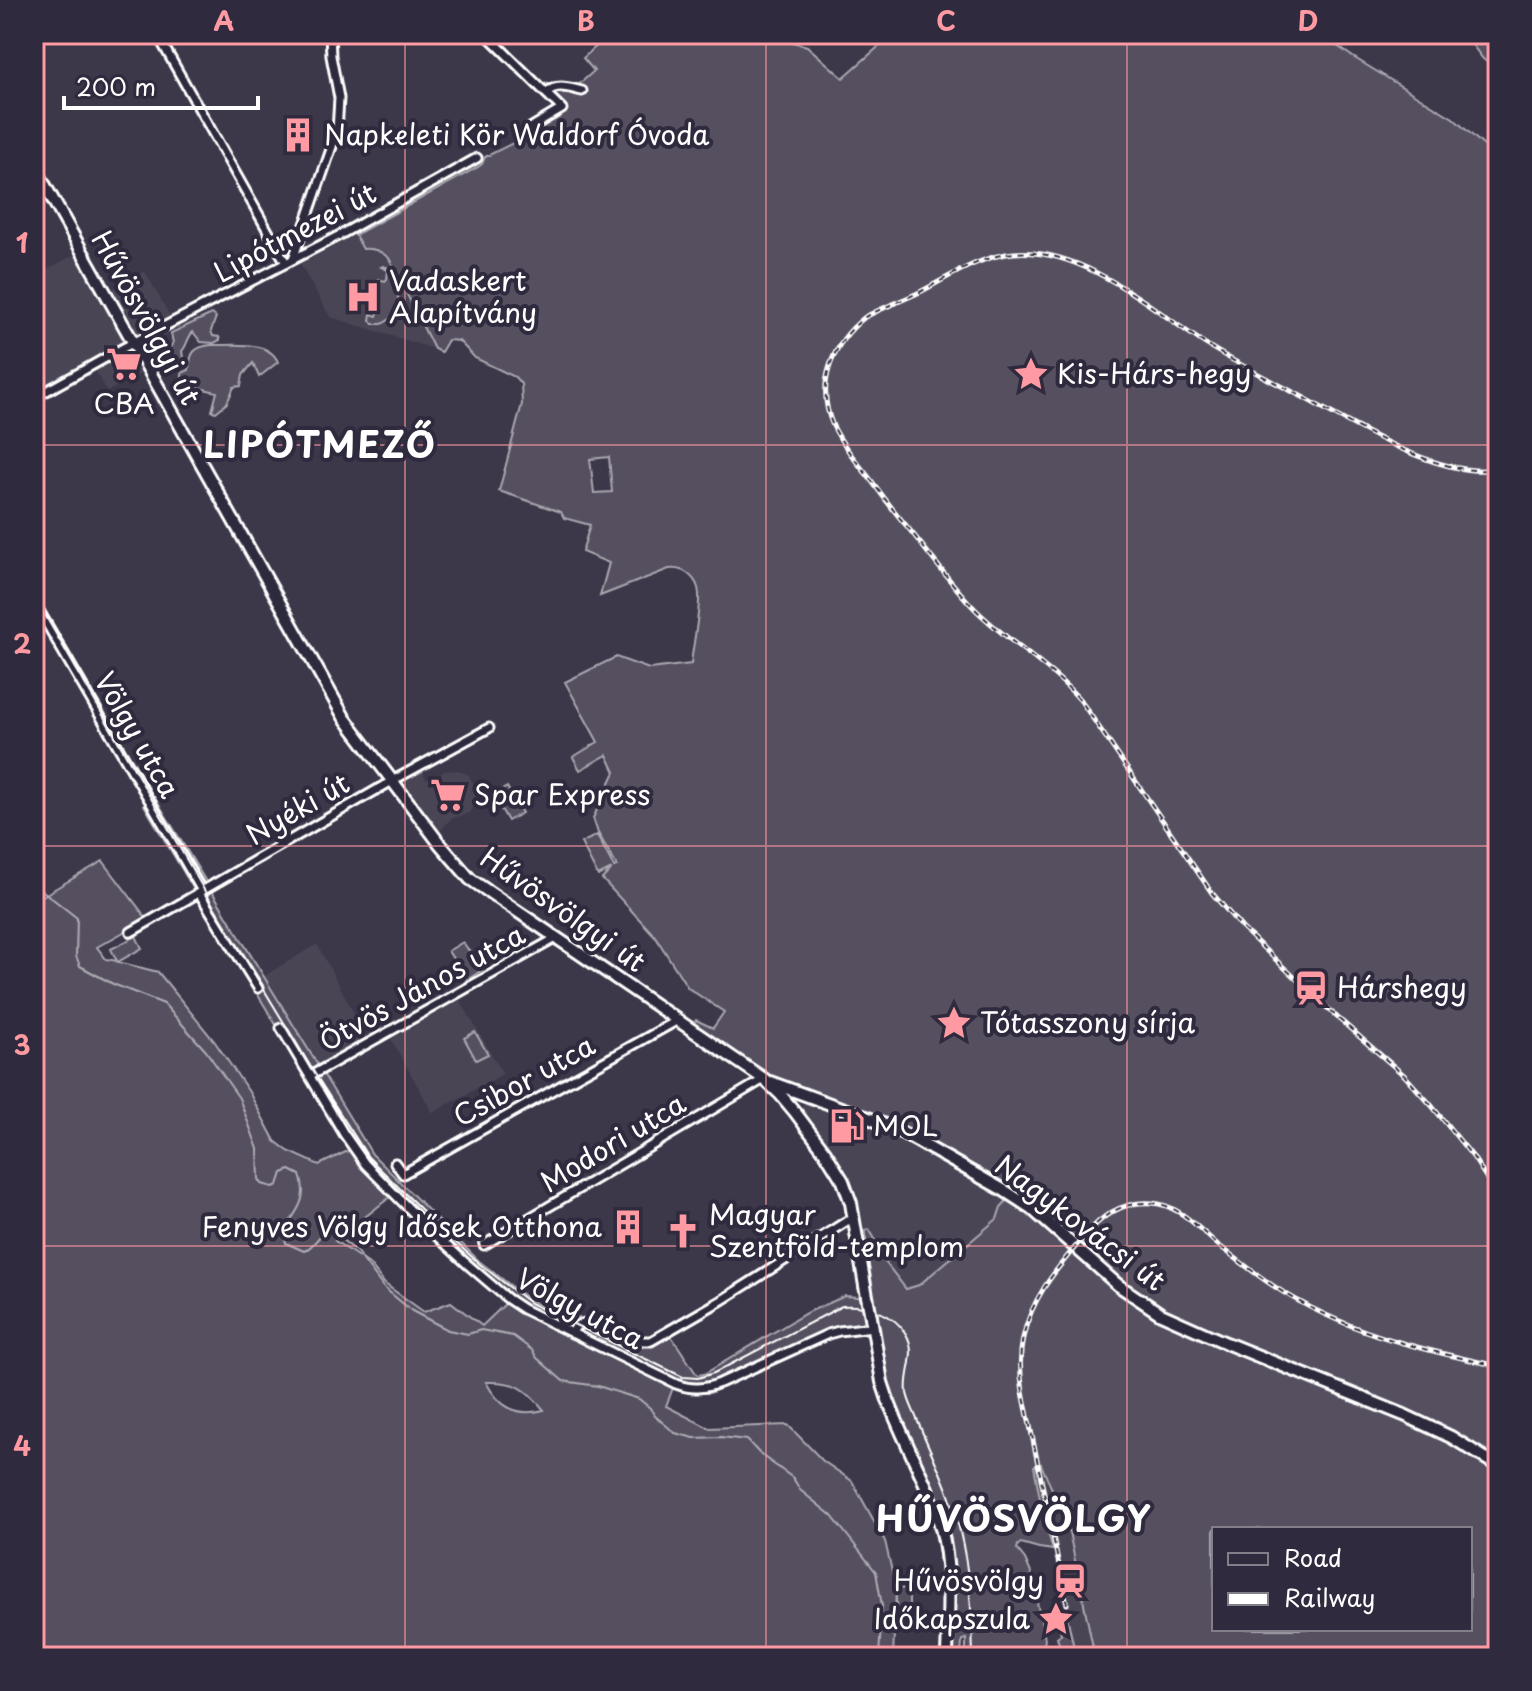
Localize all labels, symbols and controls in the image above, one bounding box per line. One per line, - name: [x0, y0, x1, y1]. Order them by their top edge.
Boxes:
- text: A: [214, 1, 234, 40]
- text: B: [577, 1, 595, 40]
- text: C: [936, 1, 956, 40]
- text: D: [1298, 1, 1318, 40]
- scale bar: [64, 60, 258, 110]
- text: 200 m: [76, 68, 156, 104]
- place label: Napkeleti Kör Waldorf Óvoda: [324, 112, 710, 155]
- building icon: Napkeleti Kör Waldorf Óvoda: [279, 116, 317, 154]
- street label: Lipótmezei út: [205, 171, 383, 293]
- street label: Hűvösvölgyi út: [82, 222, 213, 412]
- text: 1: [16, 223, 28, 262]
- place label: Vadaskert Alapítvány: [389, 258, 537, 333]
- hospital icon: Vadaskert Alapítvány: [344, 278, 382, 316]
- supermarket icon: CBA: [105, 345, 143, 383]
- place label: Kis-Hárs-hegy: [1057, 351, 1251, 394]
- place icon: Kis-Hárs-hegy: [1012, 355, 1050, 393]
- place label: CBA: [93, 381, 155, 424]
- district label: LIPÓTMEZŐ: [203, 416, 437, 470]
- text: 2: [13, 624, 31, 663]
- street label: Völgy utca: [85, 663, 192, 806]
- street label: Nyéki út: [238, 761, 357, 855]
- place label: Spar Express: [474, 772, 650, 815]
- supermarket icon: Spar Express: [429, 776, 467, 814]
- street label: Hűvösvölgyi út: [472, 836, 655, 982]
- street label: Ötvös János utca: [310, 912, 533, 1061]
- place label: Hárshegy: [1337, 965, 1467, 1008]
- station icon: Hárshegy: [1292, 969, 1330, 1007]
- place label: Tótasszony sírja: [980, 1000, 1195, 1043]
- place icon: Tótasszony sírja: [935, 1004, 973, 1042]
- street label: Csibor utca: [445, 1023, 602, 1136]
- text: 3: [13, 1025, 31, 1064]
- street label: Modori utca: [531, 1081, 694, 1202]
- place label: MOL: [873, 1103, 938, 1146]
- fuel station icon: MOL: [828, 1107, 866, 1145]
- street label: Nagykovácsi út: [986, 1143, 1175, 1300]
- place label: Magyar Szentföld-templom: [709, 1192, 964, 1267]
- place label: Fenyves Völgy Idősek Otthona: [201, 1204, 603, 1247]
- building icon: Fenyves Völgy Idősek Otthona: [609, 1208, 647, 1246]
- church icon: Magyar Szentföld-templom: [664, 1212, 702, 1250]
- street label: Völgy utca: [509, 1256, 653, 1360]
- text: 4: [13, 1426, 31, 1465]
- district label: HŰVÖSVÖLGY: [876, 1490, 1152, 1544]
- legend: [1212, 1527, 1472, 1631]
- text: Road: [1284, 1539, 1342, 1575]
- place label: Hűvösvölgy: [894, 1558, 1044, 1601]
- station icon: Hűvösvölgy: [1051, 1562, 1089, 1600]
- text: Railway: [1284, 1579, 1375, 1615]
- place label: Időkapszula: [874, 1596, 1030, 1639]
- place icon: Időkapszula: [1037, 1600, 1075, 1638]

